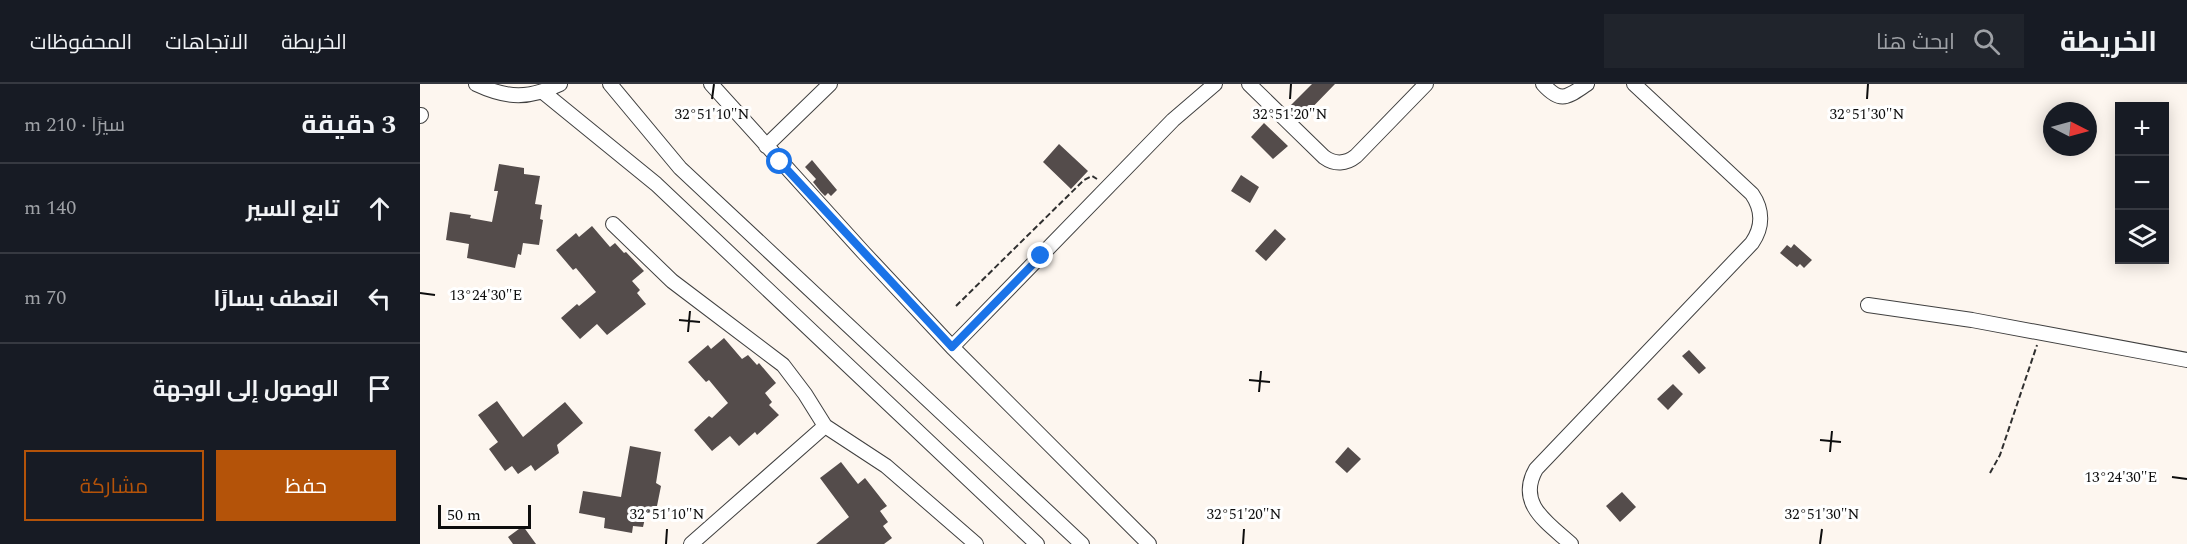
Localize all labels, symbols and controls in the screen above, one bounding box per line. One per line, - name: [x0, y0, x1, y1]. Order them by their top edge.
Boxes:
- search box: [1604, 14, 2024, 68]
- text: الخريطة: [2060, 21, 2157, 64]
- icon: search: [1970, 25, 2003, 58]
- text: ابحث هنا: [1876, 26, 1955, 59]
- text: المحفوظات: [30, 27, 132, 59]
- text: الاتجاهات: [165, 27, 248, 59]
- text: الخريطة: [281, 27, 347, 59]
- north arrow: [2043, 102, 2097, 156]
- map controls: [2115, 102, 2169, 264]
- button: +: [2115, 102, 2169, 156]
- text: 32°51'10"N: [675, 103, 750, 126]
- text: 32°51'20"N: [1253, 103, 1328, 126]
- text: 32°51'30"N: [1830, 103, 1905, 126]
- text: 3 دقيقة: [301, 105, 396, 145]
- text: سيرًا · 210 m: [24, 110, 125, 140]
- route start: [766, 148, 792, 174]
- button: −: [2115, 156, 2169, 210]
- icon: ahead: [363, 192, 396, 225]
- text: 140 m: [24, 193, 76, 223]
- text: تابع السير: [246, 193, 339, 226]
- button: layers: [2115, 210, 2169, 264]
- route end: [1027, 242, 1053, 268]
- icon: left: [363, 282, 396, 315]
- text: 70 m: [24, 283, 66, 313]
- text: انعطف يسارًا: [214, 283, 339, 316]
- text: 13°24'30"E: [450, 284, 522, 307]
- icon: arrive: [363, 372, 396, 405]
- text: الوصول إلى الوجهة: [153, 373, 339, 406]
- button: مشاركة: [24, 450, 204, 521]
- button: حفظ: [216, 450, 396, 521]
- text: 13°24'30"E: [2085, 466, 2157, 489]
- scale bar: [438, 502, 531, 530]
- text: 50 m: [447, 503, 481, 527]
- text: 32°51'10"N: [630, 503, 705, 526]
- text: 32°51'20"N: [1207, 503, 1282, 526]
- text: 32°51'30"N: [1785, 503, 1860, 526]

